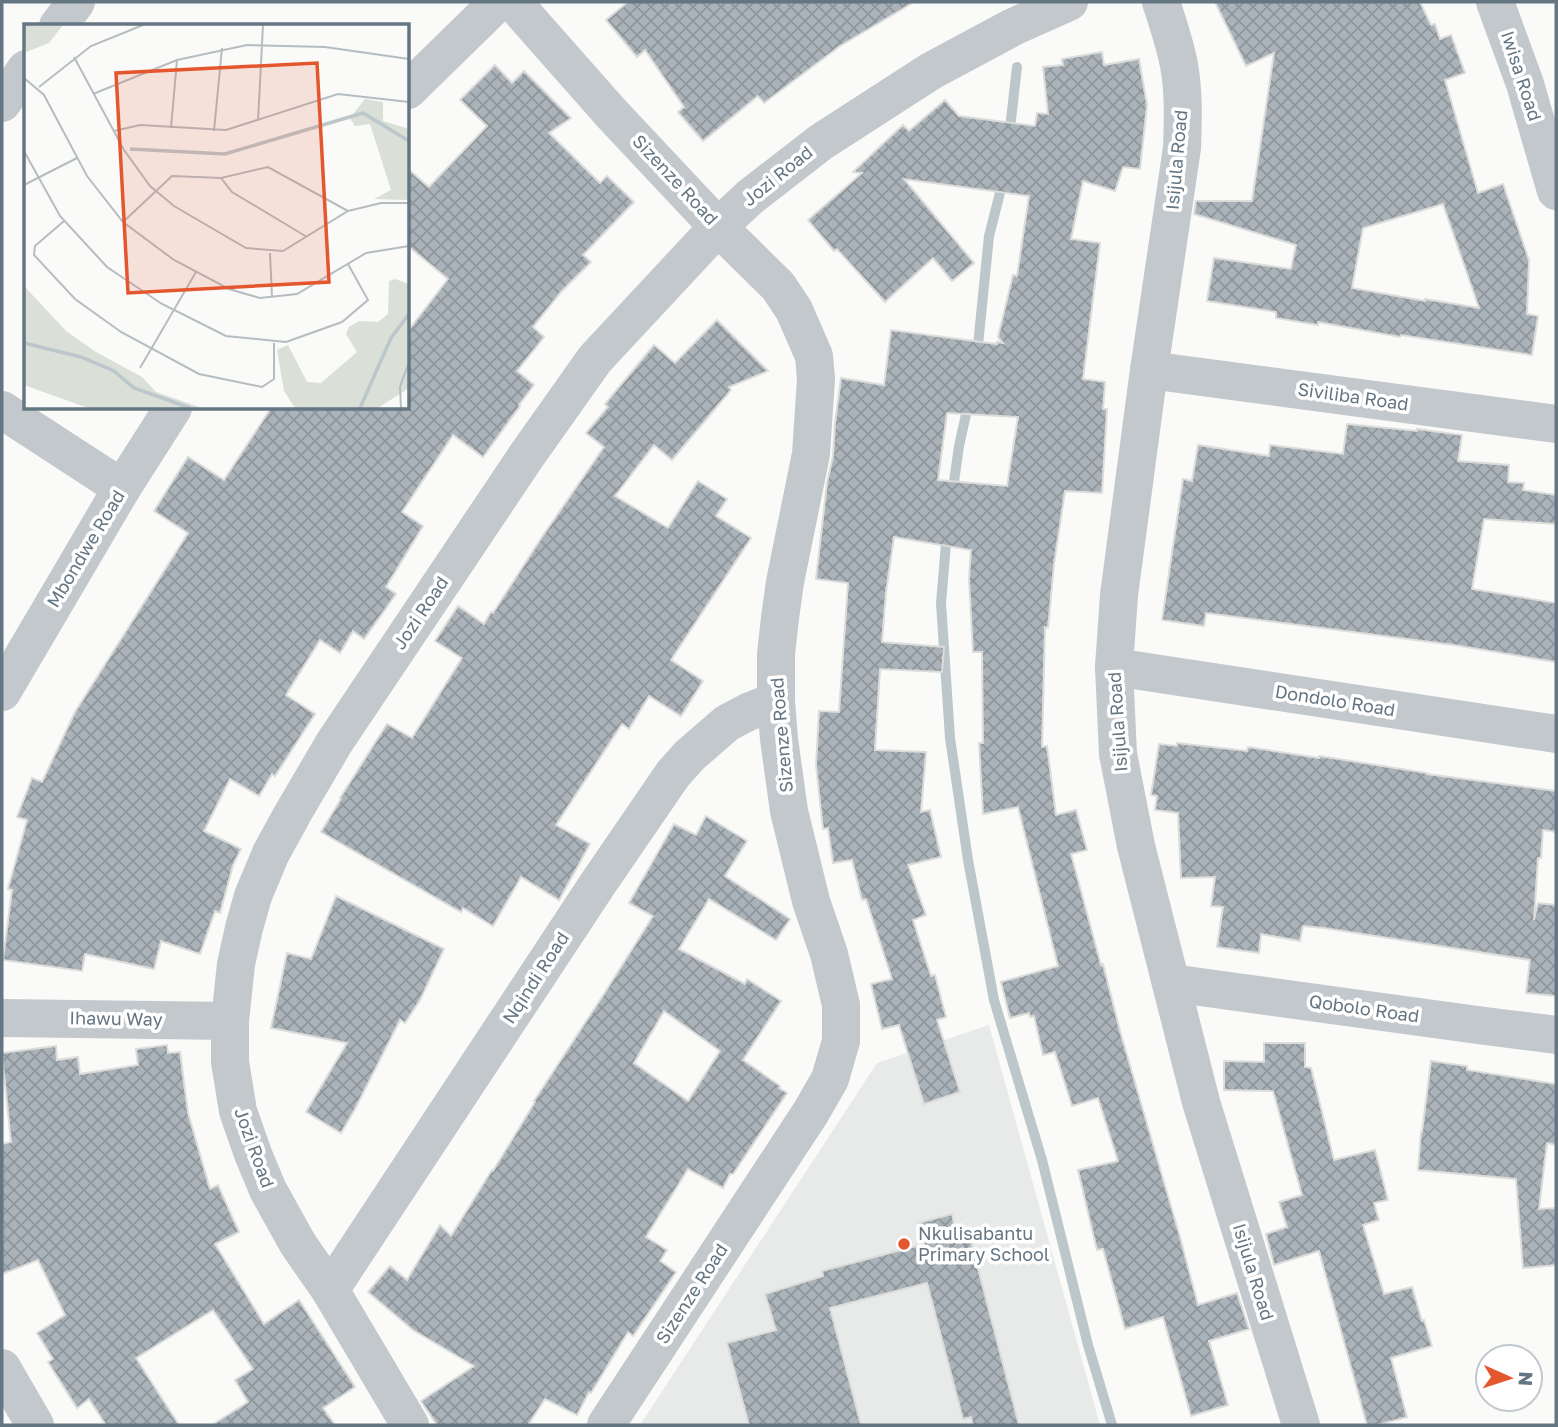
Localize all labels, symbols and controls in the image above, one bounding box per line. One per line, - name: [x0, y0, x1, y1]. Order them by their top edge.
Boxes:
- inset map: [24, 24, 410, 410]
- street label: Iwisa Road: [1497, 28, 1547, 123]
- street label: Isijula Road: [1161, 109, 1191, 211]
- street label: Sizenze Road: [628, 130, 723, 229]
- street label: Jozi Road: [738, 140, 817, 210]
- street label: Siviliba Road: [1296, 377, 1410, 415]
- street label: Mbondwe Road: [41, 486, 129, 611]
- street label: Jozi Road: [388, 572, 453, 653]
- street label: Isijula Road: [1103, 671, 1131, 773]
- street label: Sizenze Road: [765, 677, 797, 793]
- street label: Dondolo Road: [1274, 680, 1397, 720]
- street label: Nqindi Road: [497, 927, 573, 1028]
- street label: Qobolo Road: [1308, 989, 1421, 1027]
- street label: Ihawu Way: [69, 1006, 163, 1030]
- street label: Jozi Road: [230, 1105, 280, 1191]
- street label: Isijula Road: [1229, 1221, 1279, 1323]
- place label: Nkulisabantu Primary School: [918, 1222, 1050, 1265]
- marker: Nkulisabantu Primary School: [896, 1236, 912, 1252]
- street label: Sizenze Road: [651, 1239, 732, 1348]
- north arrow: [1474, 1343, 1544, 1413]
- text: N: [1515, 1371, 1538, 1387]

